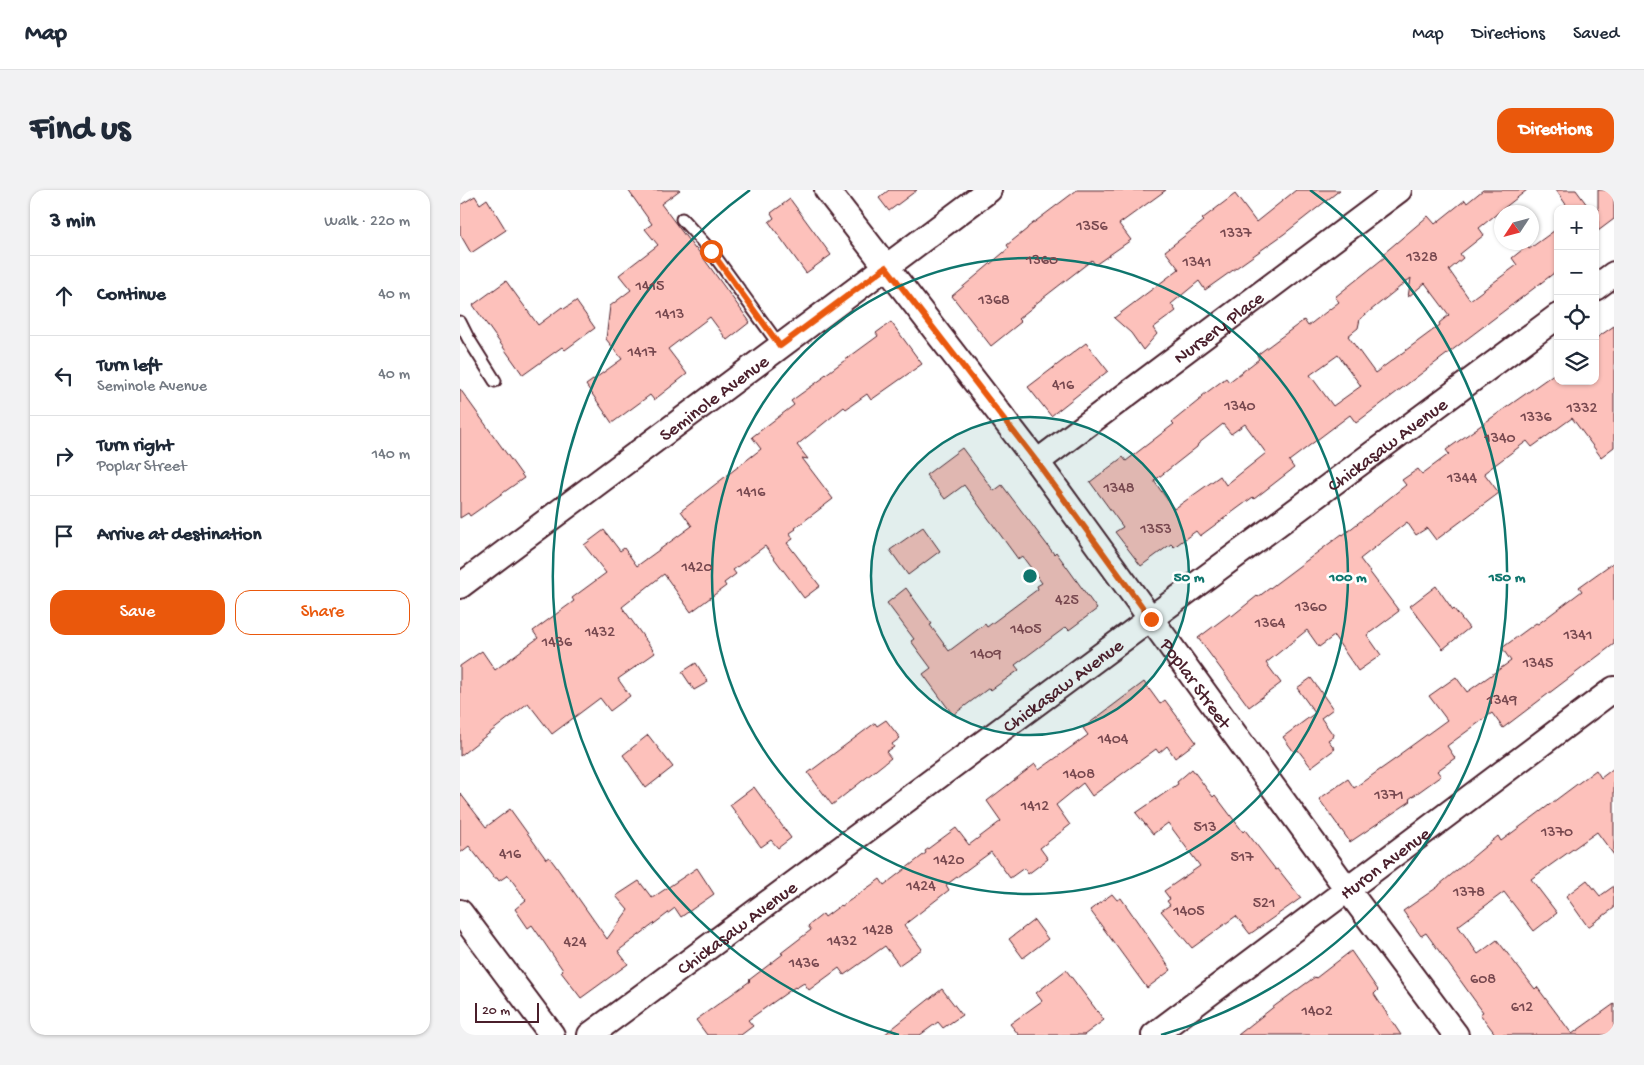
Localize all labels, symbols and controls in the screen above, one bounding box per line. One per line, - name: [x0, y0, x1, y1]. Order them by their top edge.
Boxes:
- text: Map: [25, 20, 67, 49]
- text: Map: [1412, 24, 1444, 45]
- text: Directions: [1472, 24, 1545, 45]
- text: Saved: [1573, 24, 1619, 45]
- button: Directions: [1497, 108, 1614, 153]
- text: Find us: [30, 110, 130, 151]
- north arrow: [1494, 205, 1539, 250]
- map controls: [1554, 205, 1599, 385]
- button: +: [1554, 205, 1599, 250]
- text: 3 min: [50, 210, 95, 235]
- text: Walk · 220 m: [324, 213, 410, 232]
- house number: 1356: [1075, 218, 1109, 237]
- house number: 1337: [1219, 225, 1252, 244]
- route start: [700, 240, 723, 263]
- house number: 1328: [1405, 249, 1438, 268]
- button: −: [1554, 250, 1599, 295]
- house number: 1360: [1025, 252, 1058, 271]
- house number: 1341: [1182, 254, 1211, 273]
- house number: 1415: [635, 278, 664, 297]
- icon: ahead: [50, 282, 78, 310]
- text: Continue: [97, 284, 166, 307]
- text: 40 m: [378, 286, 410, 305]
- street label: Nursery Place: [1170, 288, 1270, 370]
- house number: 1368: [977, 292, 1010, 311]
- button: locate: [1554, 295, 1599, 340]
- house number: 1413: [655, 306, 684, 325]
- button: layers: [1554, 340, 1599, 385]
- house number: 1417: [627, 344, 657, 363]
- street label: Seminole Avenue: [656, 351, 774, 448]
- text: Turn left: [97, 355, 161, 378]
- icon: left: [50, 362, 78, 390]
- text: 40 m: [378, 366, 410, 385]
- house number: 416: [1052, 377, 1075, 396]
- text: Seminole Avenue: [97, 378, 207, 397]
- street label: Chickasaw Avenue: [1324, 394, 1453, 499]
- house number: 1340: [1223, 398, 1256, 417]
- house number: 1332: [1566, 400, 1598, 419]
- house number: 1336: [1519, 409, 1552, 428]
- house number: 1340: [1483, 430, 1516, 449]
- text: Turn right: [97, 435, 173, 458]
- icon: right: [50, 442, 78, 470]
- text: 140 m: [372, 446, 410, 465]
- text: Poplar Street: [97, 458, 187, 477]
- house number: 1344: [1446, 470, 1477, 489]
- house number: 1348: [1102, 480, 1135, 499]
- house number: 1416: [736, 484, 766, 503]
- house number: 1353: [1139, 521, 1172, 540]
- icon: arrive: [50, 522, 78, 550]
- text: Arrive at destination: [97, 524, 261, 547]
- house number: 1420: [681, 559, 712, 578]
- centre of rings: [1021, 567, 1039, 585]
- text: 50 m: [1174, 569, 1205, 587]
- text: 100 m: [1328, 569, 1367, 587]
- text: 150 m: [1488, 569, 1526, 587]
- button: Save: [50, 590, 225, 635]
- button: Share: [235, 590, 410, 635]
- house number: 425: [1055, 592, 1079, 611]
- house number: 1360: [1294, 599, 1327, 618]
- route end: [1140, 608, 1163, 631]
- house number: 1364: [1254, 615, 1286, 634]
- house number: 1405: [1009, 621, 1042, 640]
- house number: 1432: [584, 624, 615, 643]
- house number: 1341: [1563, 627, 1592, 646]
- house number: 1436: [541, 634, 573, 653]
- street label: Poplar Street: [1153, 634, 1236, 736]
- street label: Chickasaw Avenue: [999, 635, 1129, 739]
- house number: 1409: [969, 646, 1002, 665]
- house number: 1345: [1522, 655, 1553, 674]
- house number: 1349: [1486, 692, 1517, 711]
- house number: 1404: [1097, 731, 1129, 750]
- house number: 1408: [1062, 766, 1095, 785]
- house number: 1371: [1373, 787, 1404, 806]
- house number: 1412: [1020, 798, 1049, 817]
- house number: 513: [1193, 819, 1217, 838]
- street label: Huron Avenue: [1337, 823, 1436, 906]
- house number: 1370: [1540, 824, 1573, 843]
- house number: 416: [499, 846, 522, 865]
- house number: 517: [1230, 849, 1254, 868]
- house number: 1420: [933, 852, 964, 871]
- street label: Chickasaw Avenue: [673, 877, 803, 981]
- house number: 1424: [905, 878, 936, 897]
- house number: 1378: [1452, 884, 1485, 903]
- house number: 521: [1253, 895, 1275, 914]
- house number: 1405: [1172, 903, 1205, 922]
- house number: 1428: [862, 922, 894, 941]
- house number: 1432: [826, 933, 857, 952]
- house number: 424: [564, 934, 587, 953]
- house number: 1436: [788, 955, 820, 974]
- house number: 608: [1470, 971, 1496, 990]
- house number: 612: [1511, 999, 1533, 1018]
- scale bar: [475, 1000, 539, 1023]
- text: 20 m: [482, 1003, 510, 1020]
- house number: 1402: [1301, 1003, 1333, 1022]

